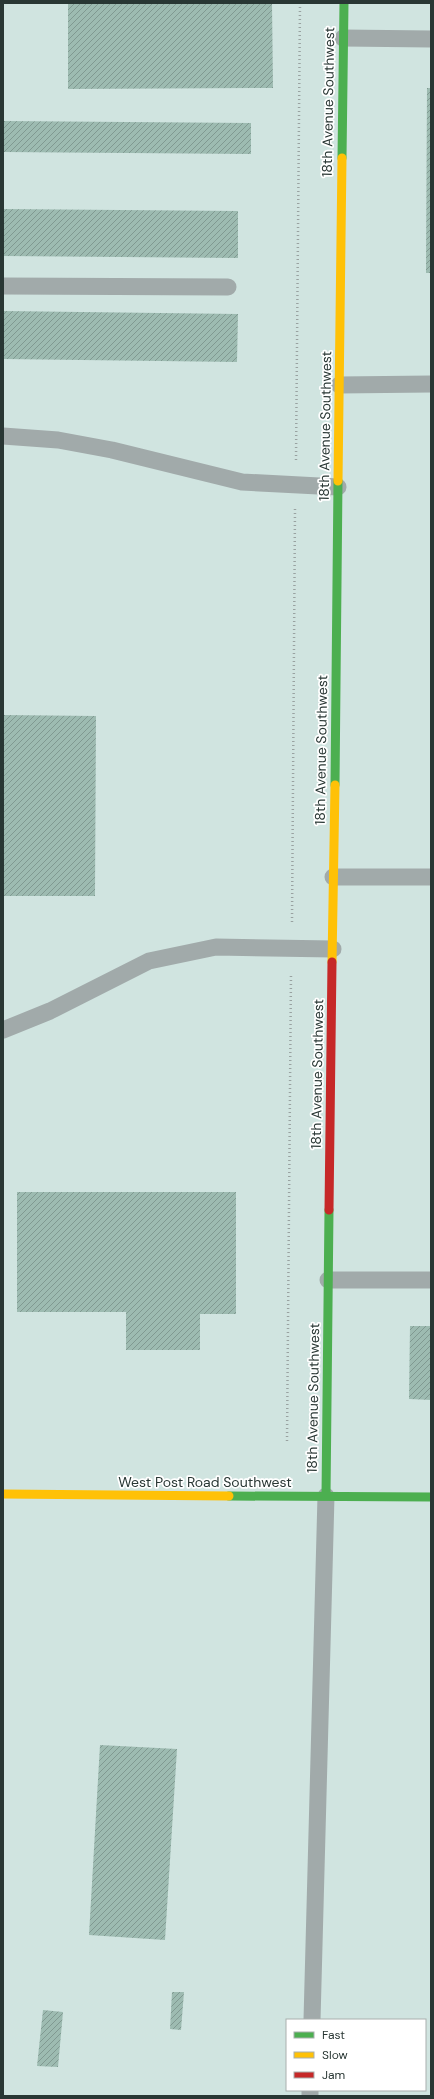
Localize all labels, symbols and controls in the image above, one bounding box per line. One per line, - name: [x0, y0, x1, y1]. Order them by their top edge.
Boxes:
- street label: 18th Avenue Southwest: [318, 27, 338, 177]
- street label: 18th Avenue Southwest: [315, 351, 335, 501]
- street label: 18th Avenue Southwest: [311, 675, 331, 825]
- street label: 18th Avenue Southwest: [307, 999, 327, 1149]
- street label: 18th Avenue Southwest: [303, 1323, 323, 1473]
- street label: West Post Road Southwest: [118, 1473, 292, 1491]
- legend: [286, 2019, 426, 2091]
- text: Fast: [322, 2027, 345, 2043]
- text: Slow: [322, 2047, 348, 2063]
- text: Jam: [322, 2067, 345, 2083]

